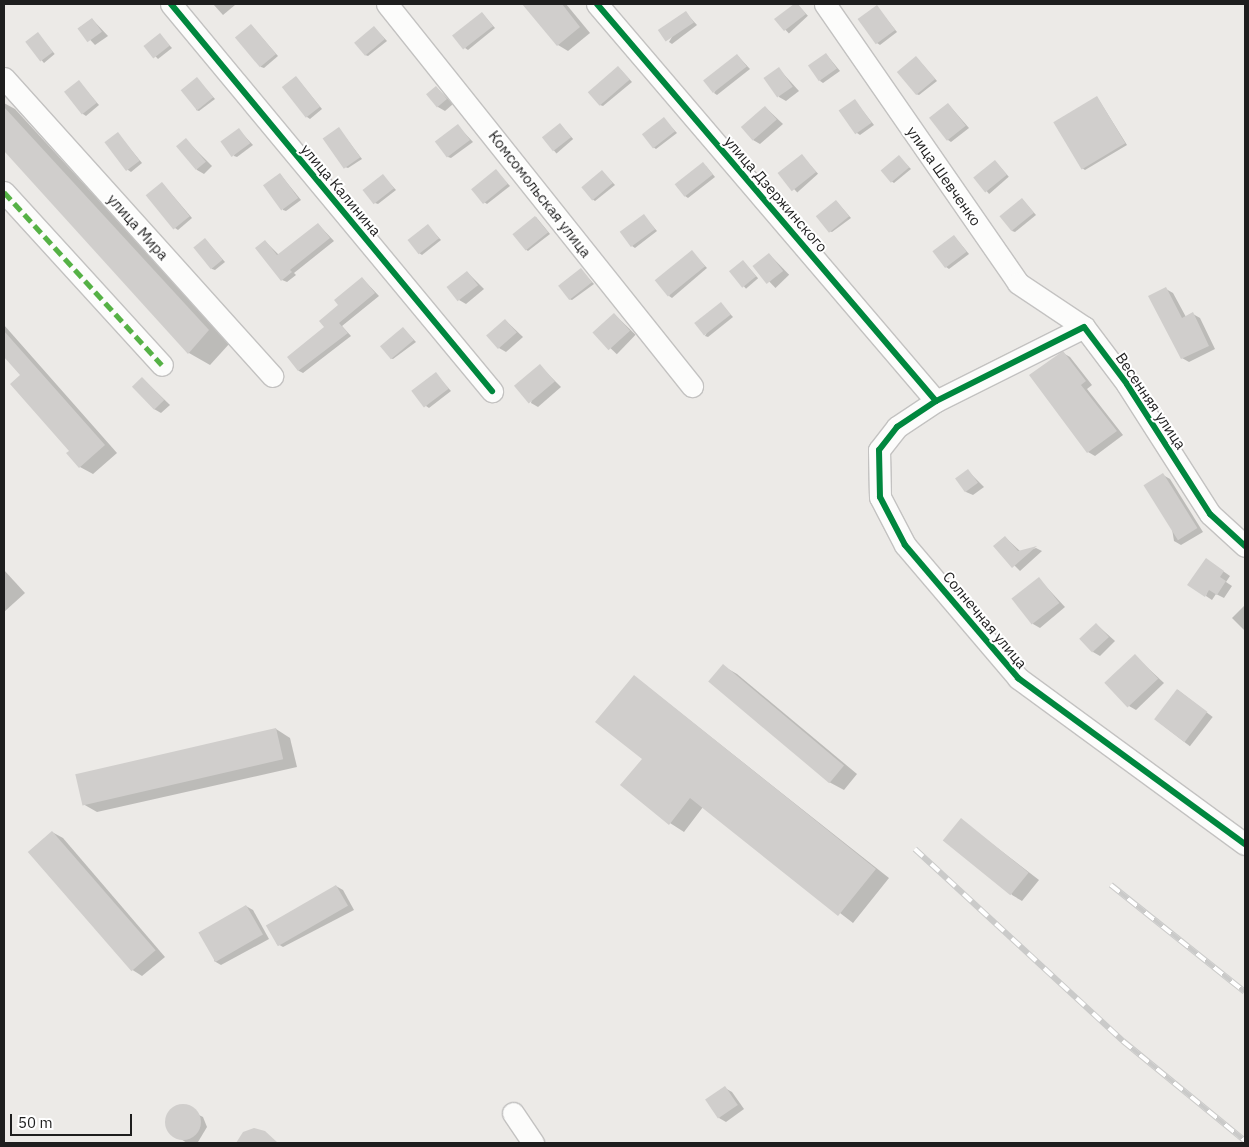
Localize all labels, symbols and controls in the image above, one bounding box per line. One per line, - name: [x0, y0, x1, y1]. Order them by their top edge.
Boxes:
- street label: улица Шевченко: [903, 123, 985, 229]
- street label: Комсомольская улица: [485, 127, 595, 261]
- street label: улица Дзержинского: [721, 132, 831, 256]
- street label: улица Калинина: [297, 140, 385, 240]
- street label: улица Мира: [104, 190, 172, 264]
- street label: Весенняя улица: [1112, 349, 1190, 453]
- street label: Солнечная улица: [939, 568, 1031, 672]
- scale bar: [12, 1104, 135, 1136]
- text: 50 m: [18, 1113, 53, 1132]

